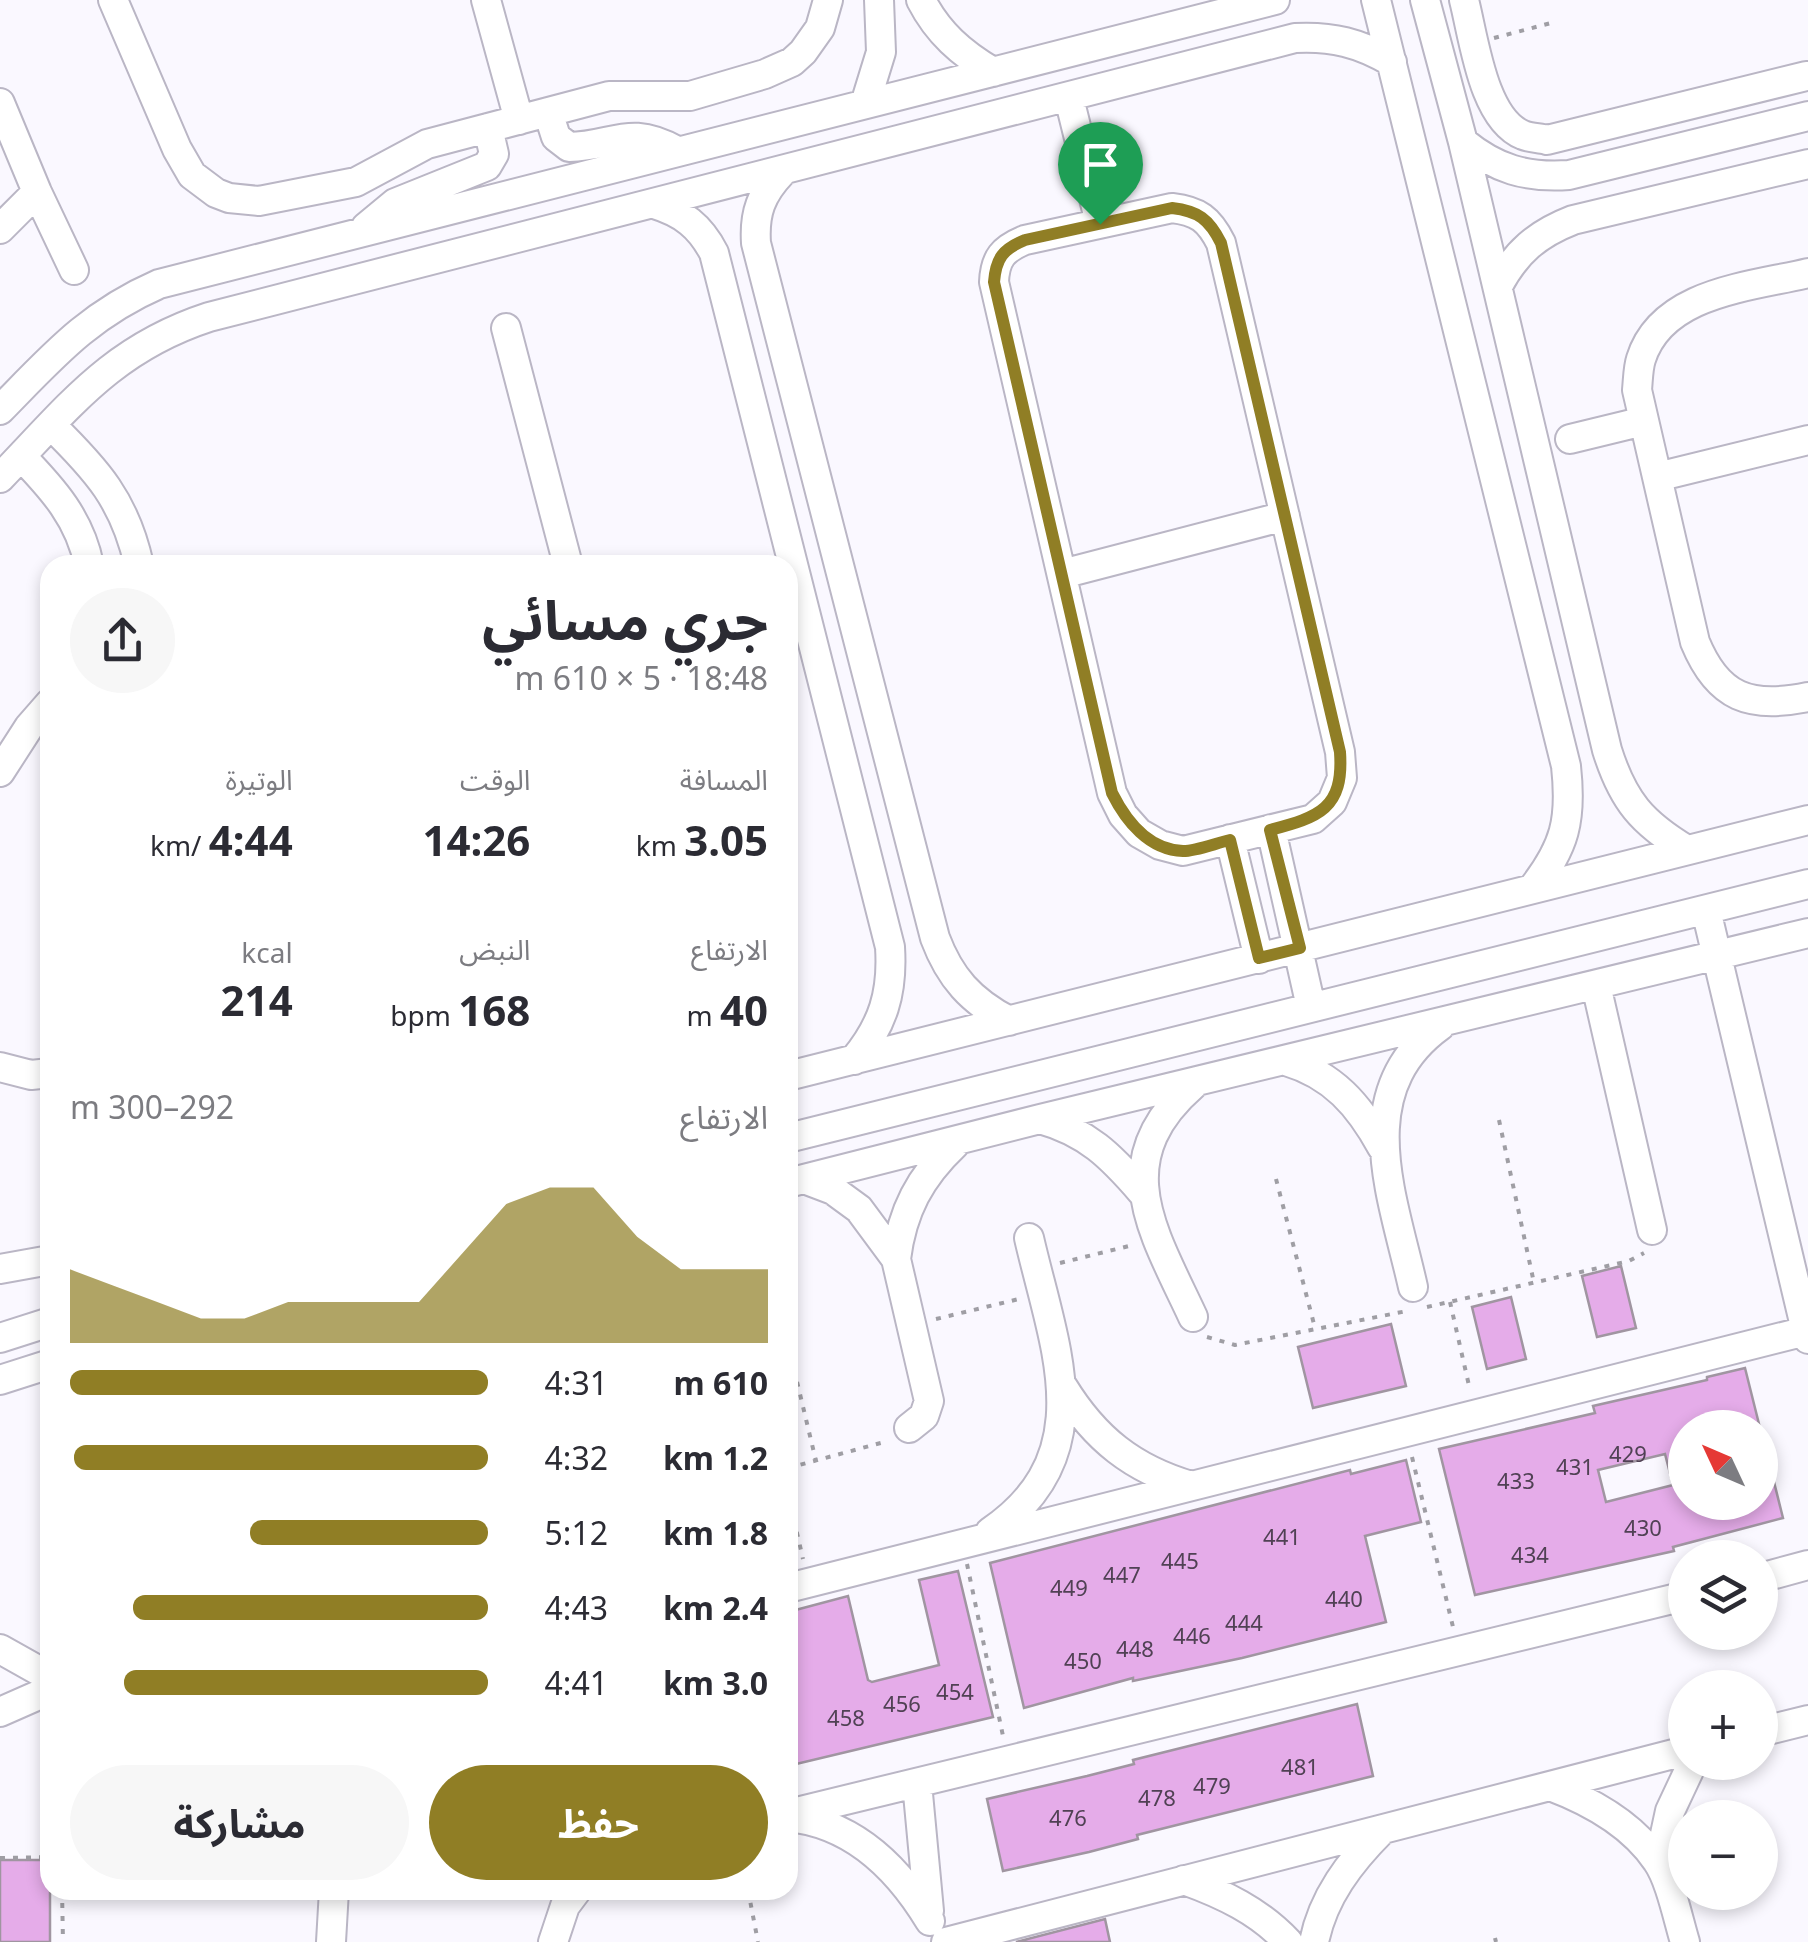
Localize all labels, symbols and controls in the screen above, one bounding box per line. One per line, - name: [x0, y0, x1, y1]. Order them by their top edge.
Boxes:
- pin: [1058, 122, 1143, 225]
- icon: arrive: [1073, 137, 1128, 192]
- text: جري مسائي: [482, 581, 768, 656]
- button: share: [70, 588, 175, 693]
- text: 18:48 · 5 × 610 m: [515, 656, 768, 699]
- text: الوتيرة: [225, 760, 293, 798]
- text: الوقت: [460, 760, 530, 798]
- text: المسافة: [680, 760, 768, 798]
- text: 4:44: [209, 811, 293, 868]
- text: 14:26: [422, 811, 530, 868]
- text: 3.05: [684, 811, 768, 868]
- text: /km: [150, 826, 209, 864]
- text: km: [636, 826, 684, 864]
- text: النبض: [459, 930, 530, 968]
- text: الارتفاع: [691, 930, 768, 968]
- text: kcal: [241, 933, 293, 971]
- text: 214: [221, 971, 293, 1028]
- text: 168: [458, 981, 530, 1038]
- text: 40: [720, 981, 768, 1038]
- text: bpm: [390, 996, 458, 1034]
- text: m: [686, 996, 720, 1034]
- text: 292–300 m: [70, 1085, 234, 1128]
- text: الارتفاع: [680, 1095, 768, 1138]
- text: 4:31: [545, 1361, 608, 1404]
- text: 610 m: [674, 1361, 768, 1404]
- north arrow: [1668, 1410, 1778, 1520]
- map controls: [1668, 1410, 1778, 1910]
- text: 4:32: [545, 1436, 608, 1479]
- text: 1.2 km: [663, 1436, 768, 1479]
- house number: 429: [1609, 1438, 1647, 1468]
- house number: 431: [1556, 1451, 1594, 1481]
- house number: 433: [1497, 1465, 1535, 1495]
- text: 5:12: [545, 1511, 608, 1554]
- text: 1.8 km: [663, 1511, 768, 1554]
- house number: 430: [1624, 1512, 1662, 1542]
- house number: 441: [1263, 1521, 1301, 1551]
- house number: 434: [1511, 1539, 1549, 1569]
- button: layers: [1668, 1540, 1778, 1650]
- house number: 445: [1161, 1545, 1199, 1575]
- house number: 447: [1103, 1559, 1141, 1589]
- house number: 449: [1050, 1572, 1088, 1602]
- house number: 440: [1325, 1583, 1363, 1613]
- text: 4:43: [545, 1586, 608, 1629]
- text: 2.4 km: [663, 1586, 768, 1629]
- house number: 444: [1225, 1607, 1263, 1637]
- house number: 446: [1173, 1620, 1211, 1650]
- house number: 448: [1116, 1633, 1154, 1663]
- house number: 450: [1064, 1645, 1102, 1675]
- text: 4:41: [545, 1661, 608, 1704]
- text: 3.0 km: [663, 1661, 768, 1704]
- button: +: [1668, 1670, 1778, 1780]
- house number: 454: [936, 1676, 974, 1706]
- house number: 456: [883, 1688, 921, 1718]
- house number: 458: [827, 1702, 865, 1732]
- house number: 481: [1281, 1751, 1319, 1781]
- button: مشاركة: [70, 1765, 409, 1880]
- button: حفظ: [429, 1765, 768, 1880]
- house number: 479: [1193, 1770, 1231, 1800]
- house number: 478: [1138, 1782, 1176, 1812]
- button: −: [1668, 1800, 1778, 1910]
- house number: 476: [1049, 1802, 1087, 1832]

